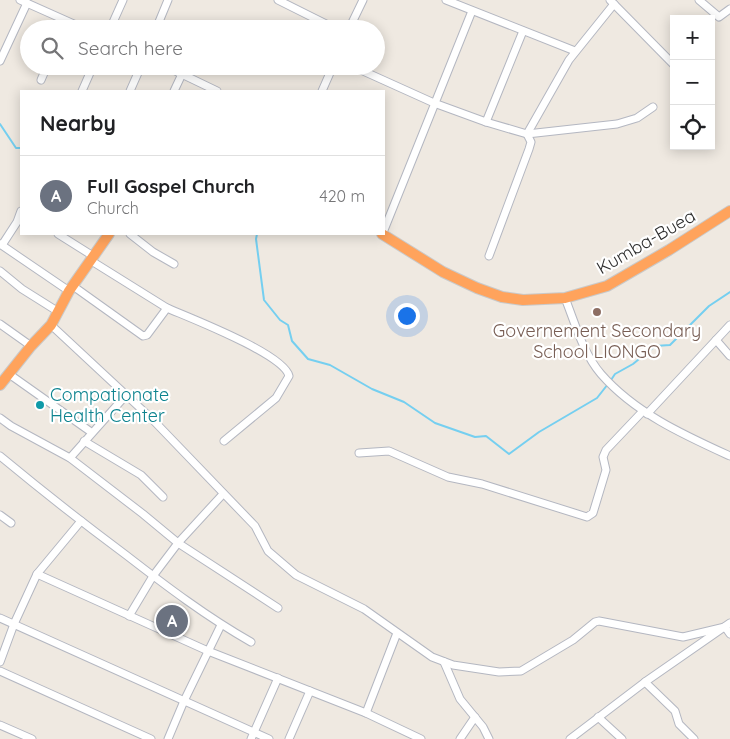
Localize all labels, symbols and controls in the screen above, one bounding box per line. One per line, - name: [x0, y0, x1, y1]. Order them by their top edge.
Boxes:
- map controls: [670, 15, 715, 150]
- button: +: [670, 15, 715, 60]
- search box: [20, 20, 385, 75]
- icon: search: [38, 34, 66, 62]
- text: Search here: [78, 36, 183, 60]
- button: −: [670, 60, 715, 105]
- button: locate: [670, 105, 715, 150]
- text: Nearby: [40, 110, 116, 136]
- text: Full Gospel Church: [87, 174, 255, 198]
- text: A: [51, 186, 61, 206]
- text: 420 m: [319, 186, 365, 206]
- text: Church: [87, 198, 139, 218]
- street label: Kumba-Buea: [592, 204, 699, 279]
- your location: [394, 303, 420, 329]
- marker: Governement Secondary School LIONGO: [591, 306, 603, 318]
- place label: Governement Secondary School LIONGO: [493, 319, 701, 363]
- place label: Compationate Health Center: [50, 383, 169, 427]
- marker: Compationate Health Center: [34, 399, 46, 411]
- pin: A: [156, 602, 188, 640]

